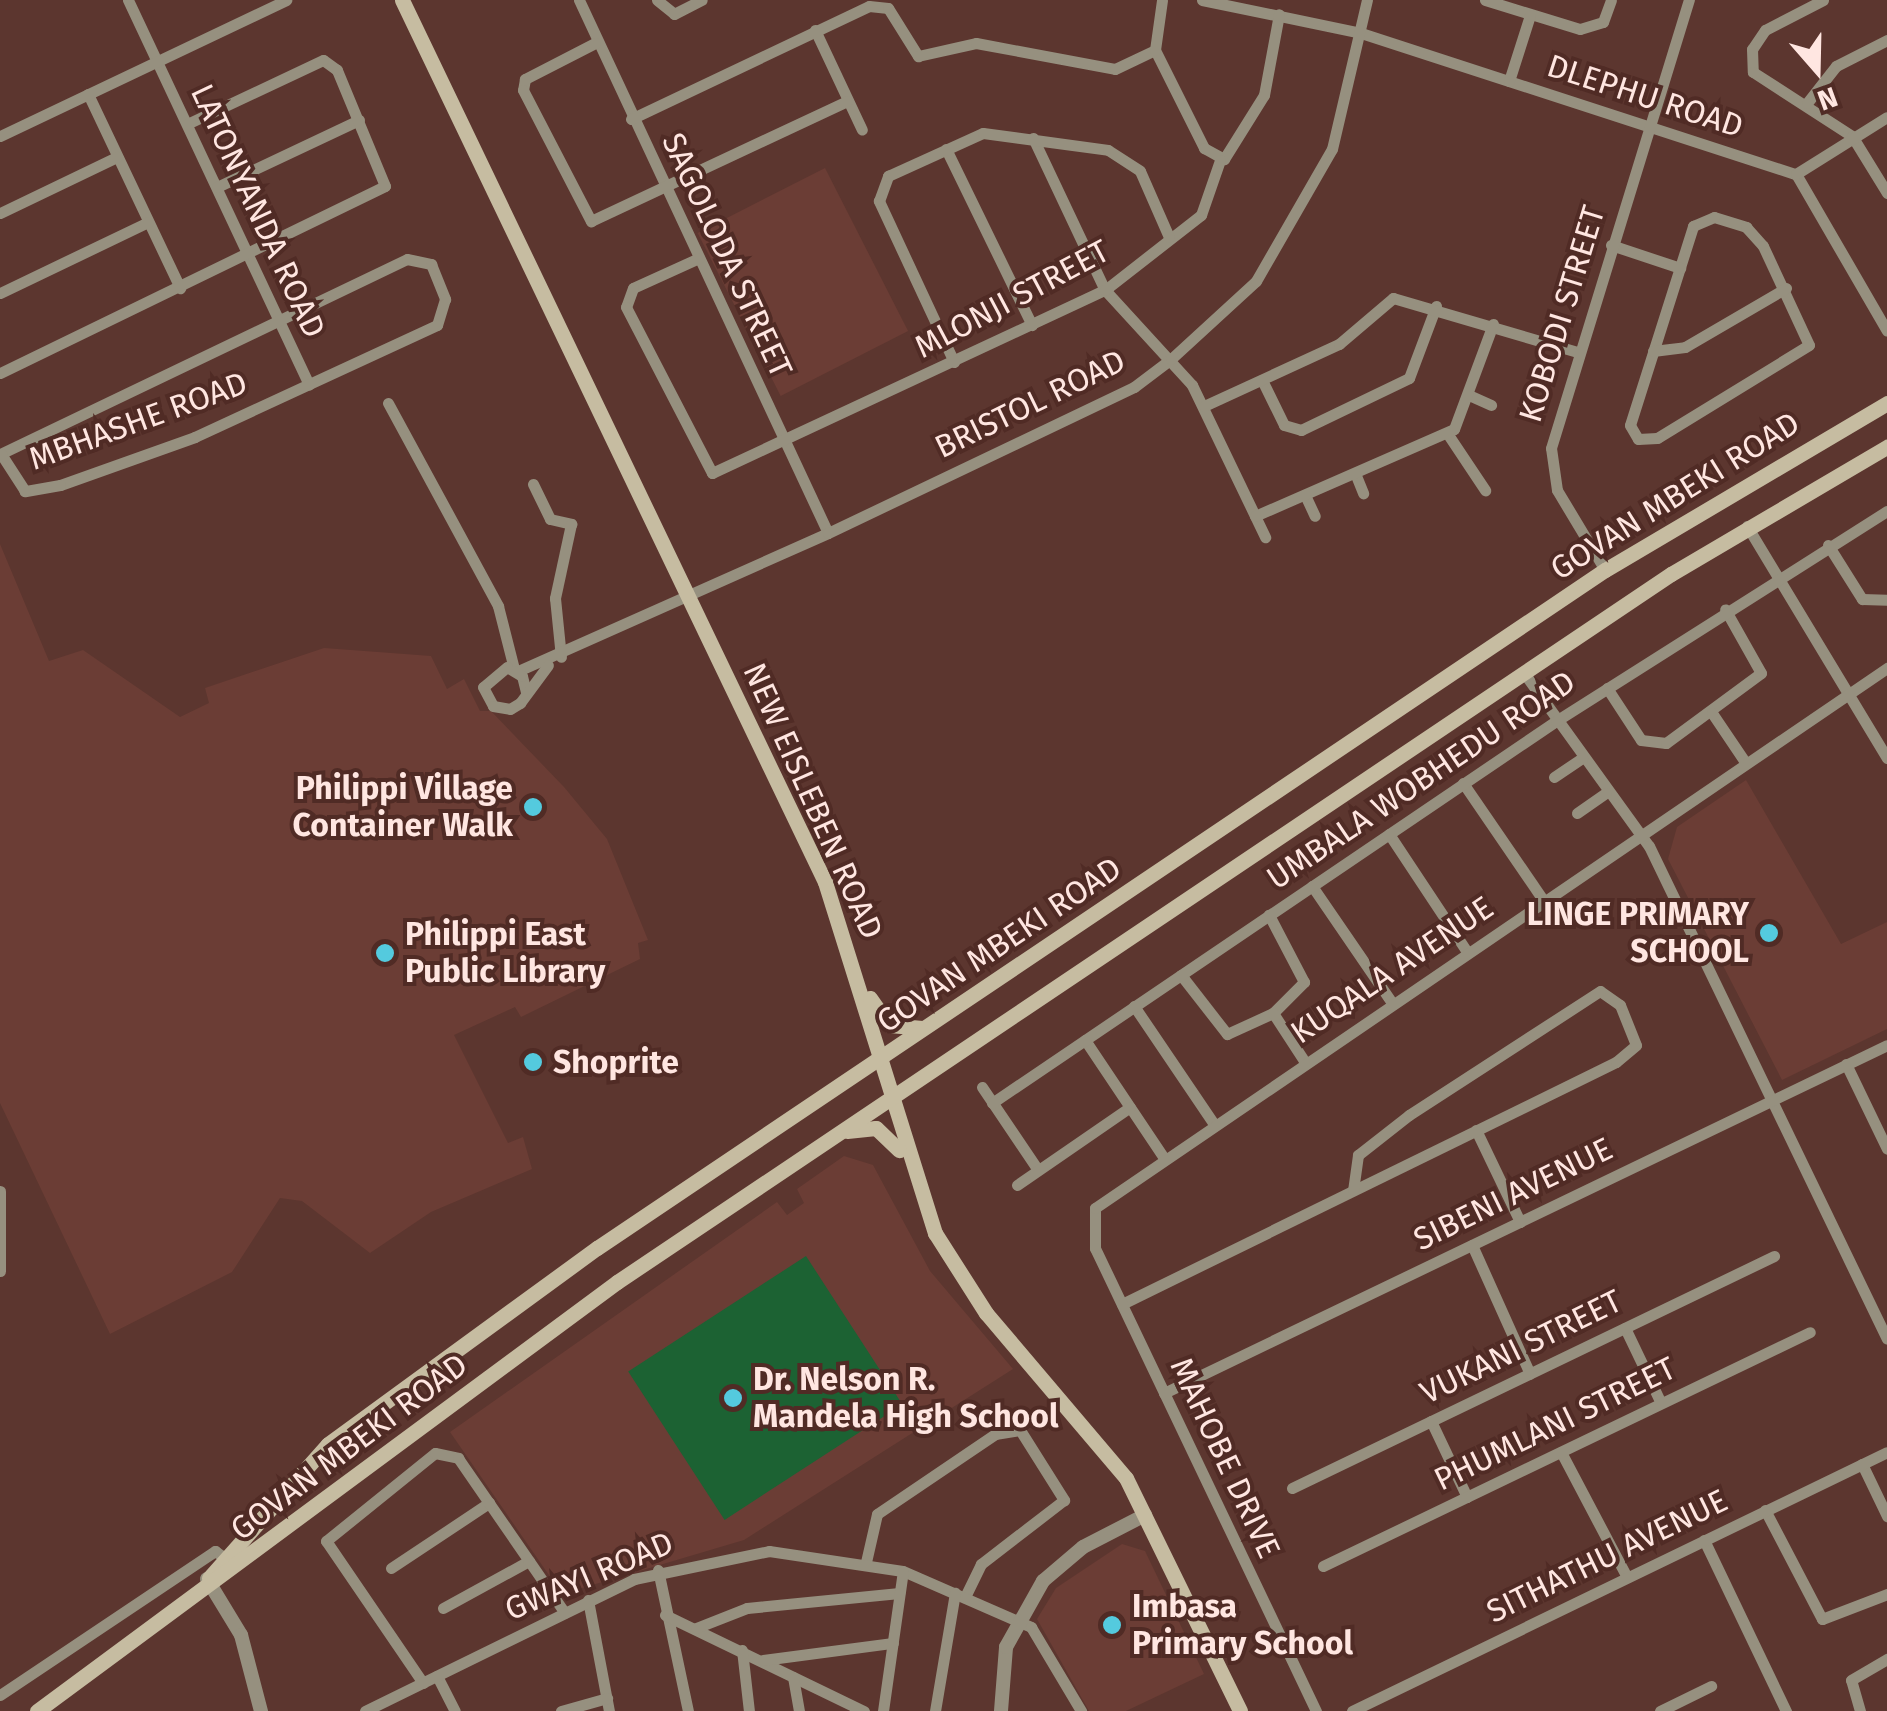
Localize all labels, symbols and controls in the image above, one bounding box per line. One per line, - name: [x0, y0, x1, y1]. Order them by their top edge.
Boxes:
- north arrow: [1767, 20, 1867, 120]
- street label: DLEPHU ROAD: [1542, 46, 1748, 146]
- street label: LATONYANDA ROAD: [182, 78, 334, 344]
- text: N: [1813, 80, 1842, 117]
- street label: SAGOLODA STREET: [654, 127, 800, 383]
- street label: KOBODI STREET: [1511, 201, 1613, 427]
- street label: MLONJI STREET: [908, 232, 1116, 366]
- street label: BRISTOL ROAD: [929, 341, 1131, 467]
- street label: MBHASHE ROAD: [24, 364, 252, 478]
- street label: GOVAN MBEKI ROAD: [1543, 404, 1807, 588]
- street label: NEW EISLEBEN ROAD: [735, 657, 891, 945]
- street label: UMBALA WOBHEDU ROAD: [1260, 662, 1582, 898]
- place label: Philippi Village Container Walk: [292, 770, 513, 845]
- marker: Philippi Village Container Walk: [522, 796, 544, 818]
- street label: GOVAN MBEKI ROAD: [870, 849, 1128, 1041]
- street label: KUQALA AVENUE: [1284, 888, 1500, 1052]
- place label: LINGE PRIMARY SCHOOL: [1527, 896, 1749, 971]
- place label: Philippi East Public Library: [405, 916, 605, 991]
- marker: LINGE PRIMARY SCHOOL: [1758, 922, 1780, 944]
- marker: Philippi East Public Library: [374, 942, 396, 964]
- place label: Shoprite: [553, 1043, 679, 1081]
- marker: Shoprite: [522, 1051, 544, 1073]
- street label: SIBENI AVENUE: [1407, 1129, 1619, 1259]
- street label: VUKANI STREET: [1414, 1282, 1628, 1412]
- street label: GOVAN MBEKI ROAD: [223, 1346, 475, 1548]
- street label: PHUMLANI STREET: [1428, 1349, 1682, 1499]
- street label: MAHOBE DRIVE: [1162, 1352, 1288, 1564]
- place label: Dr. Nelson R. Mandela High School: [753, 1361, 1058, 1436]
- marker: Dr. Nelson R. Mandela High School: [722, 1387, 744, 1409]
- street label: SITHATHU AVENUE: [1480, 1481, 1734, 1631]
- street label: GWAYI ROAD: [499, 1523, 679, 1629]
- place label: Imbasa Primary School: [1132, 1588, 1353, 1663]
- marker: Imbasa Primary School: [1101, 1614, 1123, 1636]

